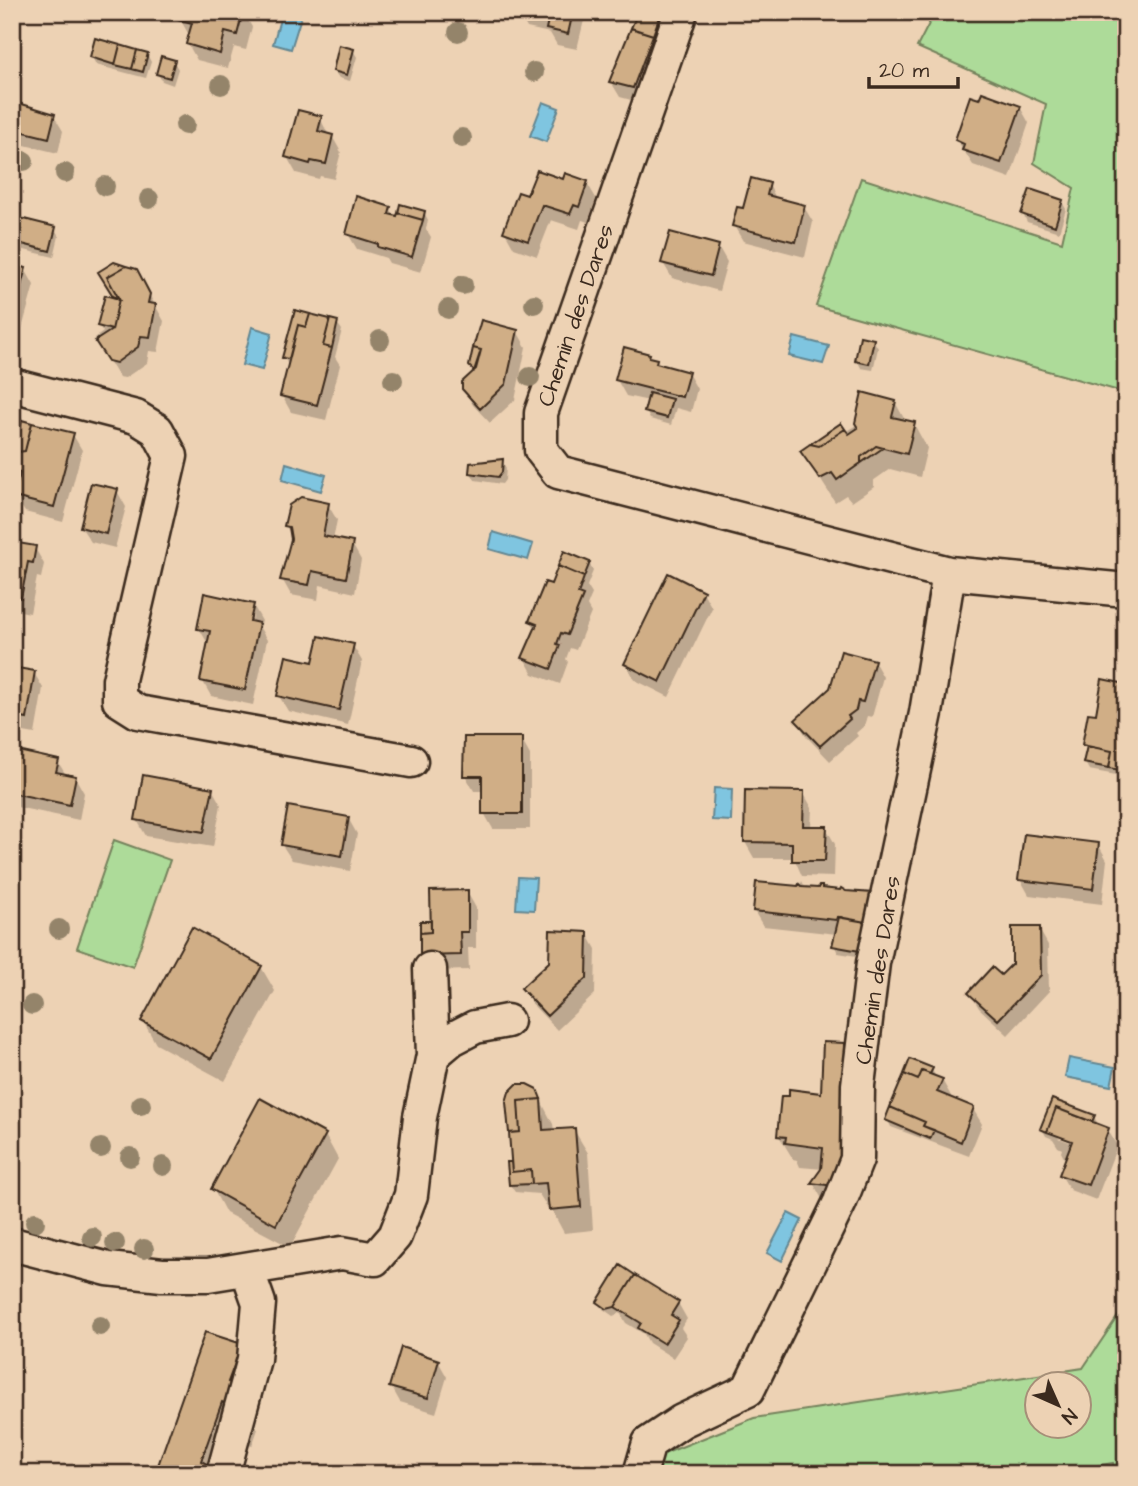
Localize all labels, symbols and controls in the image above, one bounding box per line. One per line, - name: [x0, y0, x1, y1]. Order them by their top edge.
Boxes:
- scale bar: [869, 46, 958, 90]
- text: 20 m: [879, 56, 930, 85]
- street label: Chemin des Dares: [530, 220, 622, 411]
- street label: Chemin des Dares: [847, 874, 909, 1067]
- north arrow: [1023, 1370, 1092, 1440]
- text: N: [1055, 1402, 1083, 1430]

